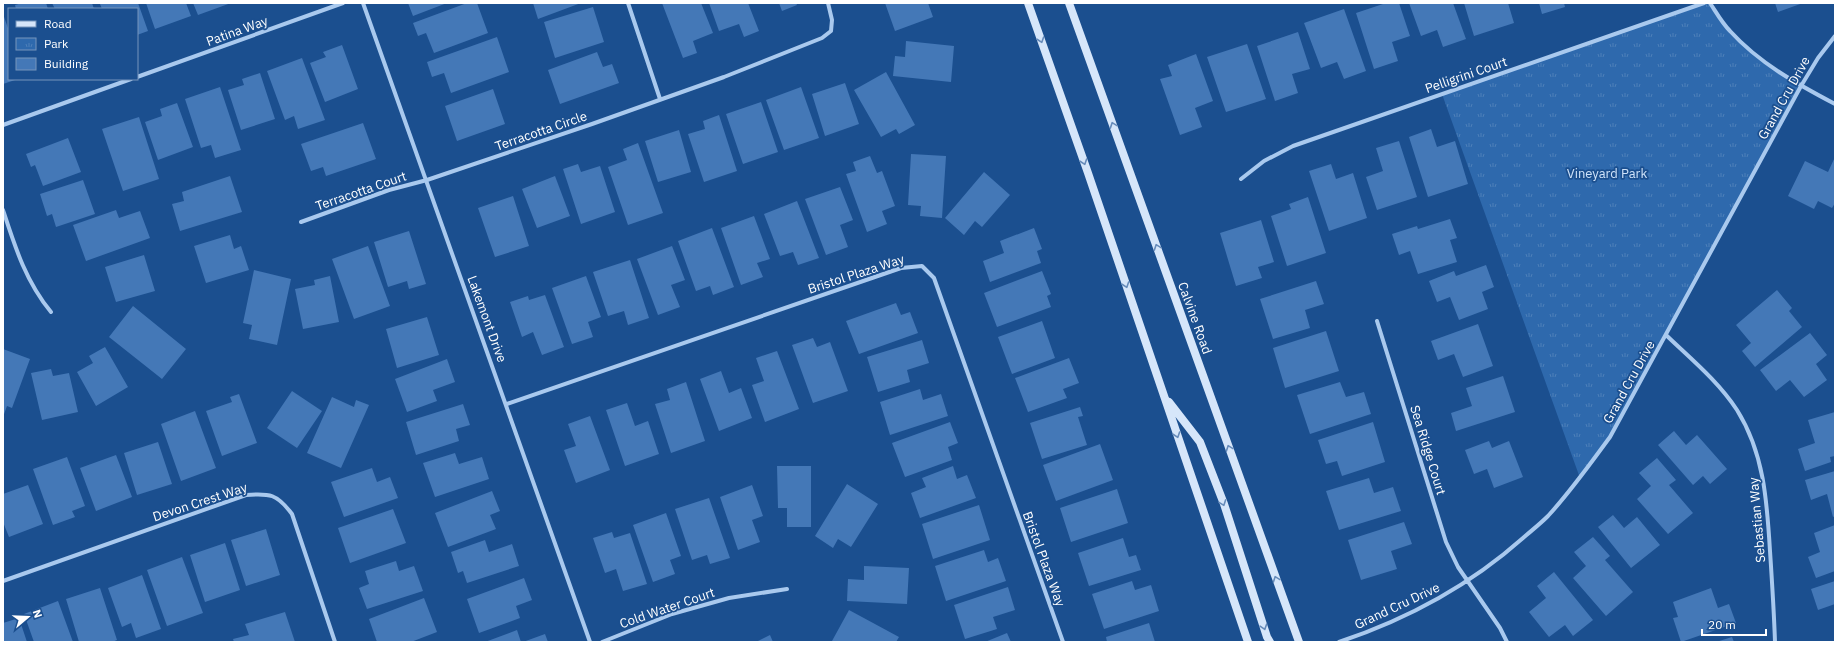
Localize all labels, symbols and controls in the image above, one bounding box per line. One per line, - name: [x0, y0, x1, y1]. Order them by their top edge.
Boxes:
- legend: [8, 8, 138, 80]
- street label: Patina Way: [204, 12, 271, 50]
- text: Road: [44, 16, 72, 31]
- text: Park: [44, 36, 69, 51]
- one-way arrow: [1036, 36, 1044, 43]
- street label: Pelligrini Court: [1423, 53, 1509, 97]
- street label: Grand Cru Drive: [1754, 54, 1814, 142]
- text: Building: [44, 56, 89, 71]
- street label: Terracotta Circle: [493, 107, 589, 155]
- one-way arrow: [1109, 121, 1117, 128]
- one-way arrow: [1079, 159, 1088, 166]
- park label: Vineyard Park: [1567, 165, 1647, 182]
- street label: Terracotta Court: [313, 167, 409, 215]
- one-way arrow: [1153, 243, 1162, 250]
- street label: Bristol Plaza Way: [806, 250, 907, 298]
- street label: Lakemont Drive: [463, 273, 511, 365]
- street label: Calvine Road: [1174, 280, 1216, 356]
- one-way arrow: [1121, 282, 1130, 289]
- street label: Grand Cru Drive: [1599, 338, 1659, 426]
- street label: Sea Ridge Court: [1406, 403, 1450, 497]
- one-way arrow: [1173, 431, 1181, 438]
- one-way arrow: [1226, 445, 1234, 452]
- street label: Sebastian Way: [1745, 476, 1769, 563]
- street label: Devon Crest Way: [151, 479, 250, 525]
- one-way arrow: [1218, 500, 1227, 507]
- street label: Bristol Plaza Way: [1019, 509, 1069, 610]
- one-way arrow: [1273, 576, 1281, 583]
- street label: Grand Cru Drive: [1352, 579, 1442, 633]
- street label: Cold Water Court: [617, 584, 717, 632]
- north arrow: [8, 597, 48, 637]
- text: N: [30, 608, 45, 620]
- scale bar: [1702, 611, 1766, 637]
- text: 20 m: [1708, 617, 1736, 632]
- one-way arrow: [1259, 623, 1268, 630]

